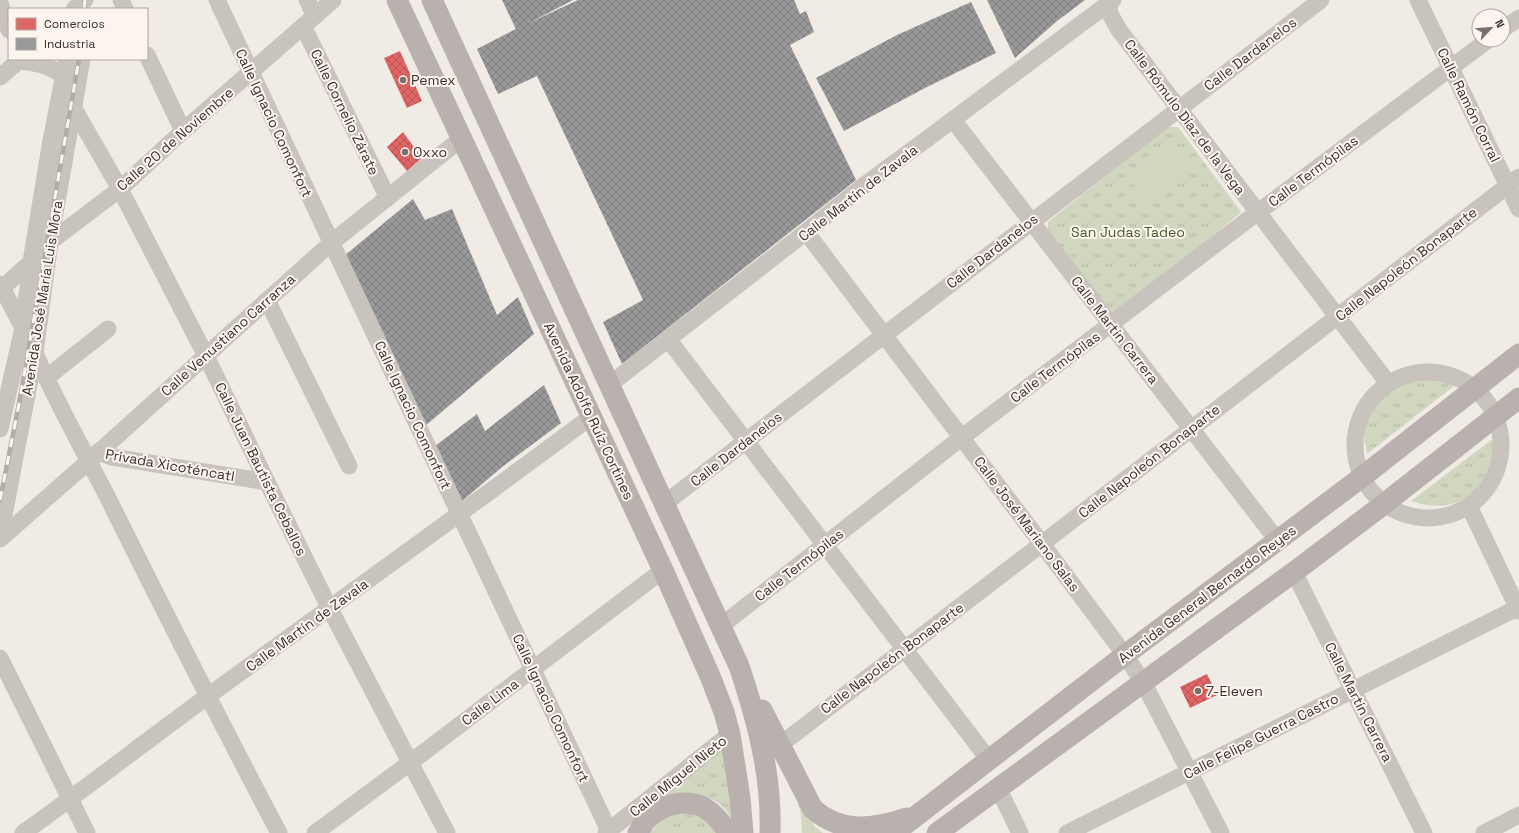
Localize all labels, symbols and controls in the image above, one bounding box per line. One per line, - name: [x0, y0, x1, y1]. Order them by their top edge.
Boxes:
- legend: [8, 8, 148, 60]
- north arrow: [1471, 8, 1511, 48]
- street label: Calle Dardanelos: [1200, 13, 1300, 95]
- text: Comercios: [44, 16, 105, 32]
- text: N: [1492, 17, 1508, 30]
- text: Industria: [44, 36, 96, 52]
- street label: Calle Rómulo Díaz de la Vega: [1121, 36, 1249, 198]
- street label: Calle Ramón Corral: [1434, 45, 1504, 165]
- street label: Calle Ignacio Comonfort: [232, 46, 316, 200]
- street label: Calle Cornelio Zárate: [307, 46, 383, 178]
- place label: Pemex: [411, 71, 456, 89]
- marker: Pemex: [398, 75, 408, 85]
- street label: Calle 20 de Noviembre: [113, 83, 237, 195]
- street label: Calle Termópilas: [1265, 131, 1361, 211]
- street label: Calle Martín de Zavala: [795, 141, 921, 245]
- place label: Oxxo: [413, 143, 447, 161]
- marker: Oxxo: [400, 147, 410, 157]
- street label: Avenida José María Luis Mora: [18, 199, 66, 397]
- street label: Calle Napoleón Bonaparte: [1332, 203, 1480, 325]
- street label: Calle Dardanelos: [943, 210, 1041, 292]
- park label: San Judas Tadeo: [1071, 223, 1185, 241]
- street label: Calle Venustiano Carranza: [157, 270, 299, 400]
- street label: Calle Martín Carrera: [1067, 272, 1163, 388]
- street label: Avenida Adolfo Ruíz Cortines: [540, 320, 638, 502]
- street label: Calle Termópilas: [1007, 327, 1103, 407]
- street label: Calle Ignacio Comonfort: [371, 338, 455, 492]
- street label: Calle Juan Bautista Ceballos: [211, 379, 311, 559]
- street label: Calle Napoleón Bonaparte: [1075, 400, 1223, 522]
- street label: Calle Dardanelos: [687, 408, 785, 490]
- street label: Privada Xicoténcatl: [104, 445, 236, 485]
- street label: Calle José Mariano Salas: [970, 453, 1084, 595]
- street label: Avenida General Bernardo Reyes: [1114, 521, 1300, 667]
- street label: Calle Termópilas: [751, 525, 847, 605]
- street label: Calle Martín de Zavala: [242, 575, 372, 675]
- street label: Calle Napoleón Bonaparte: [817, 598, 967, 718]
- street label: Calle Ignacio Comonfort: [509, 631, 593, 785]
- street label: Calle Martín Carrera: [1321, 639, 1397, 765]
- street label: Calle Lima: [458, 675, 522, 729]
- place label: 7-Eleven: [1206, 682, 1263, 700]
- marker: 7-Eleven: [1193, 686, 1203, 696]
- street label: Calle Felipe Guerra Castro: [1180, 689, 1342, 783]
- street label: Calle Miguel Nieto: [626, 731, 730, 821]

